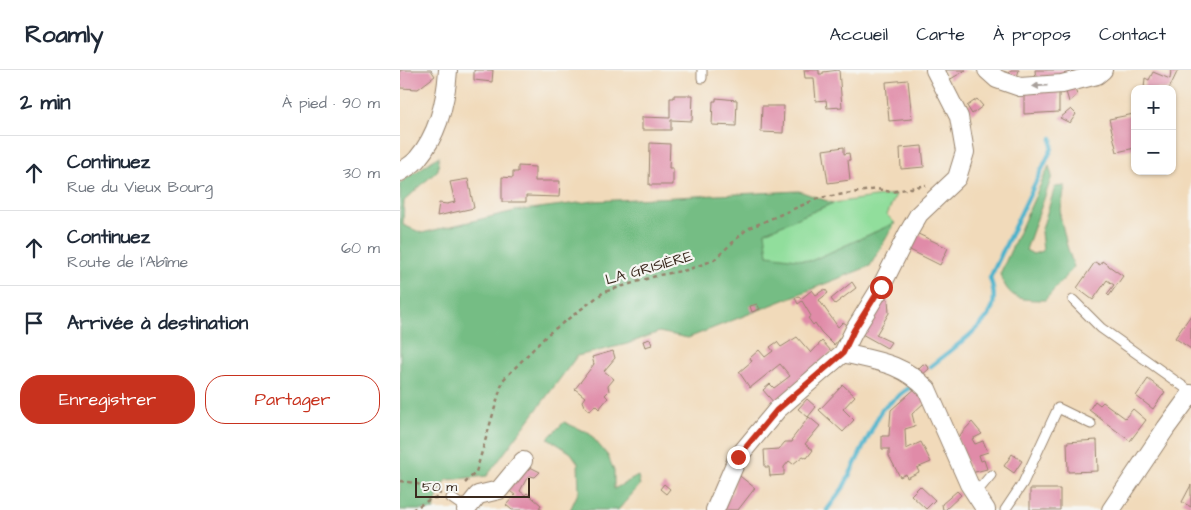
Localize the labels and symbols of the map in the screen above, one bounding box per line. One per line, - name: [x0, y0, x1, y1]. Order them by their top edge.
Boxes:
- one-way arrow: [1032, 83, 1048, 91]
- street label: LA GRISIÈRE: [603, 246, 695, 290]
- route start: [870, 276, 893, 299]
- route end: [727, 446, 750, 469]
- scale bar: [415, 475, 530, 498]

